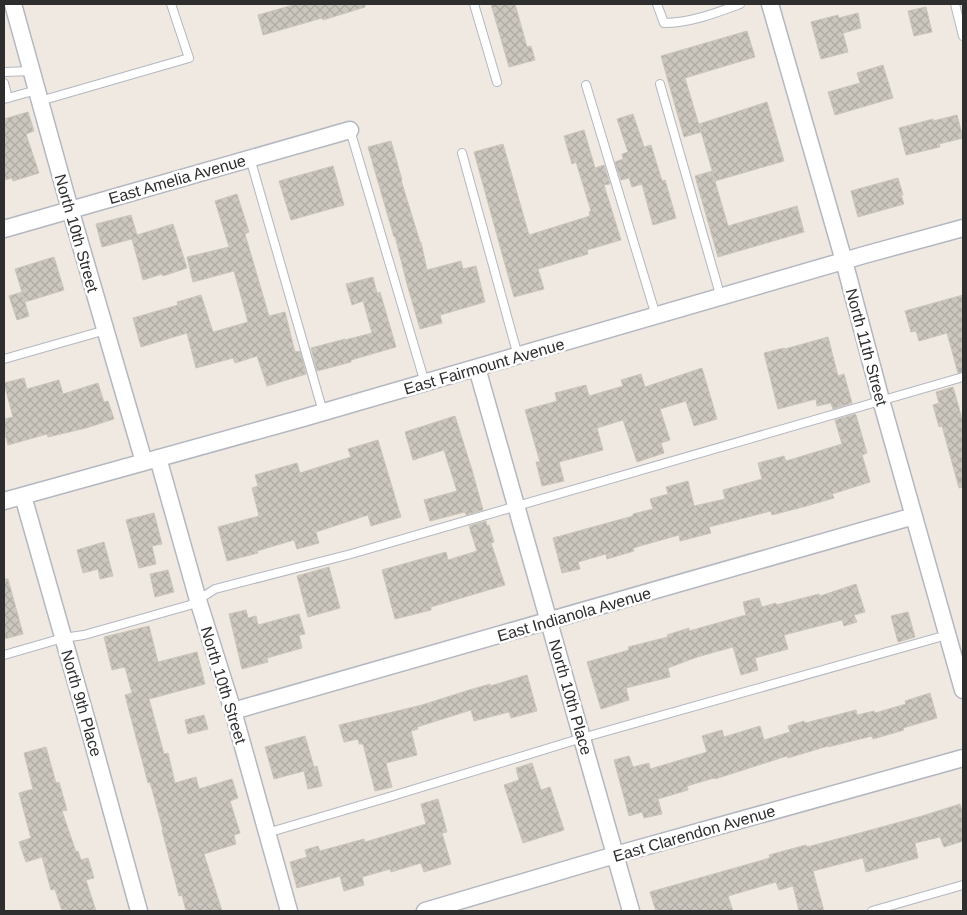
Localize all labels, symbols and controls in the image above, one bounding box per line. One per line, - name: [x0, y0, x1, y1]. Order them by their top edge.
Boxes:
- street label: East Amelia Avenue: [107, 152, 248, 207]
- street label: North 10th Street: [52, 172, 102, 295]
- street label: North 11th Street: [843, 287, 890, 408]
- street label: East Fairmount Avenue: [402, 335, 566, 398]
- street label: East Indianola Avenue: [495, 584, 653, 645]
- street label: North 10th Street: [198, 624, 250, 746]
- street label: North 10th Place: [546, 638, 595, 757]
- street label: North 9th Place: [58, 648, 105, 759]
- street label: East Clarendon Avenue: [611, 802, 777, 865]

